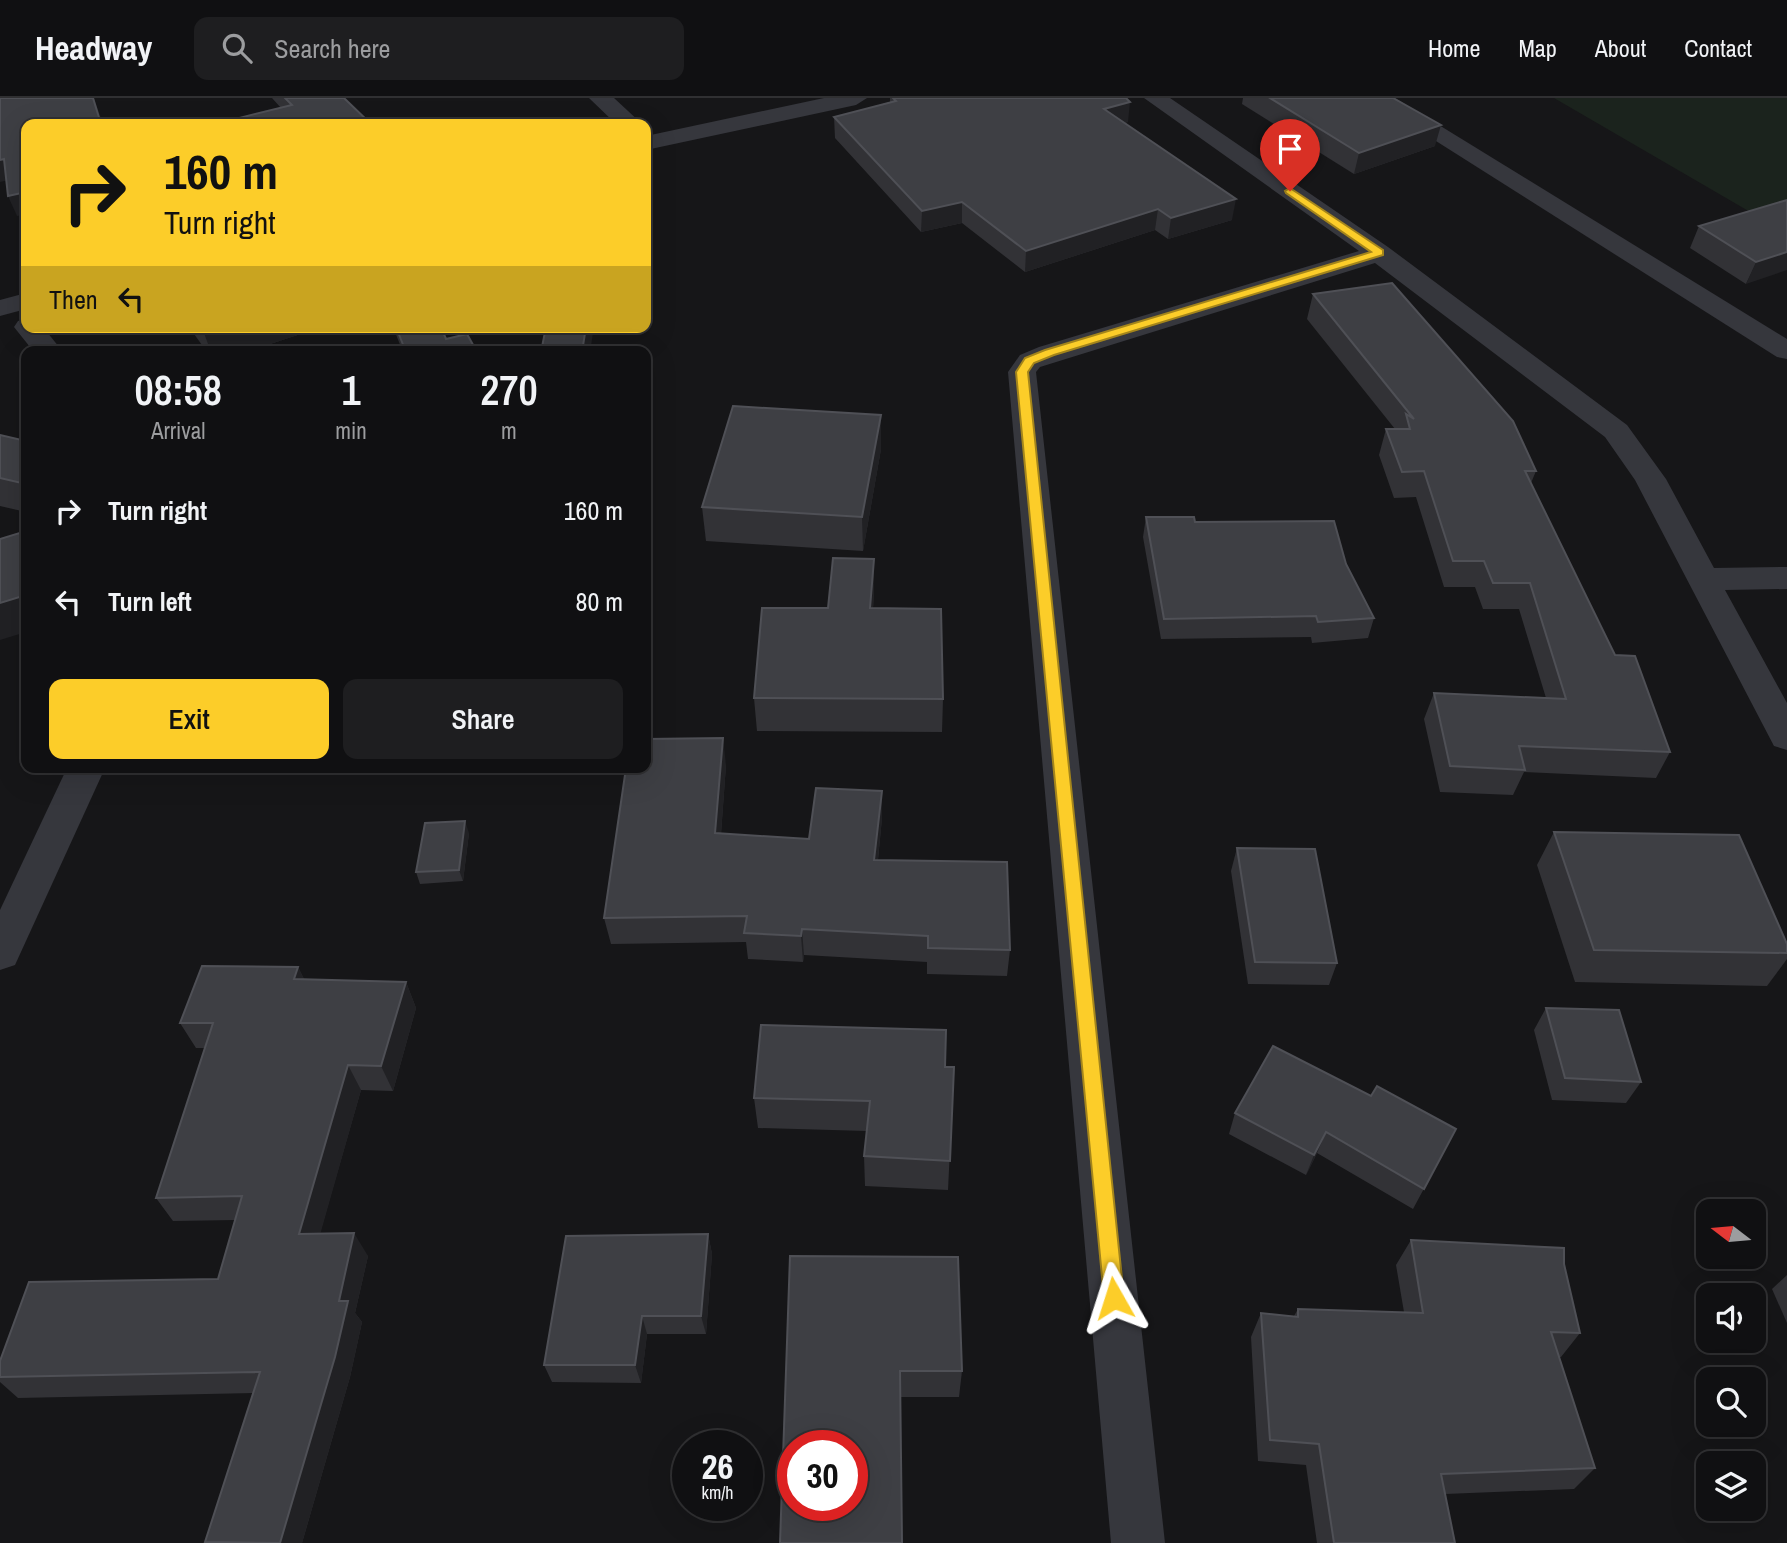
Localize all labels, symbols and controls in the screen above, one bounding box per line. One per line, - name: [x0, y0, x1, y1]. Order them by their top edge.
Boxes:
- search box: [194, 17, 684, 80]
- text: Headway: [35, 26, 152, 70]
- icon: search: [218, 29, 256, 67]
- text: Search here: [274, 31, 390, 66]
- text: Home: [1428, 32, 1480, 64]
- text: Map: [1518, 32, 1557, 64]
- text: About: [1595, 32, 1646, 64]
- text: Contact: [1684, 32, 1752, 64]
- pin: [1260, 119, 1320, 191]
- icon: arrive: [1271, 130, 1309, 168]
- text: 160 m: [164, 138, 278, 204]
- icon: right: [49, 147, 140, 238]
- text: Turn right: [164, 201, 276, 244]
- icon: left: [112, 280, 150, 318]
- text: Then: [49, 282, 98, 317]
- text: 08:58: [134, 362, 222, 418]
- text: 1: [341, 362, 361, 418]
- text: 270: [480, 362, 538, 418]
- text: Arrival: [151, 415, 205, 446]
- text: min: [335, 415, 367, 446]
- text: m: [501, 415, 517, 446]
- icon: right: [49, 492, 87, 530]
- text: Turn right: [108, 493, 207, 528]
- text: 160 m: [564, 493, 623, 528]
- icon: left: [49, 583, 87, 621]
- text: Turn left: [108, 584, 192, 619]
- text: 80 m: [576, 584, 623, 619]
- button: Exit: [49, 679, 329, 759]
- button: Share: [343, 679, 623, 759]
- north arrow: [1696, 1199, 1766, 1269]
- map controls: [1696, 1199, 1766, 1521]
- position arrow: [1077, 1261, 1151, 1335]
- button: sound: [1696, 1283, 1766, 1353]
- button: search: [1696, 1367, 1766, 1437]
- speed limit sign: 30: [777, 1430, 868, 1521]
- text: 26: [702, 1443, 733, 1490]
- button: layers: [1696, 1451, 1766, 1521]
- text: km/h: [702, 1480, 734, 1505]

